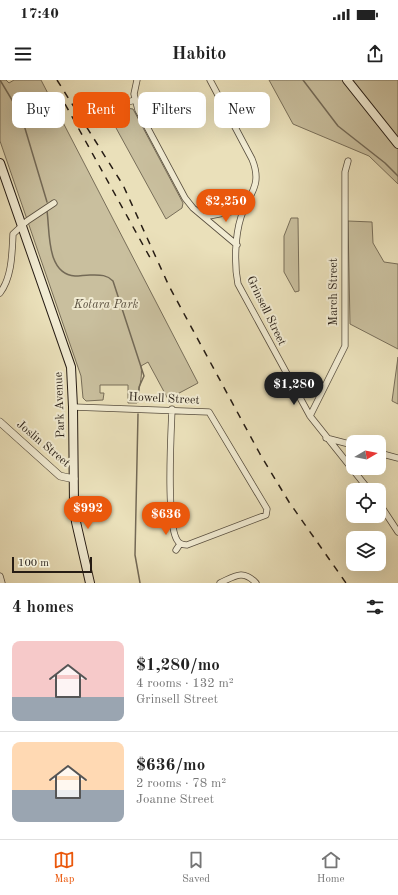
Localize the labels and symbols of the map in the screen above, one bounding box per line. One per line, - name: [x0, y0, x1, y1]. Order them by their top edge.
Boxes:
- pin: $2,250: [193, 189, 259, 223]
- street label: March Street: [328, 258, 340, 326]
- street label: Grinsell Street: [244, 274, 288, 348]
- park label: Kotara Park: [73, 299, 138, 311]
- street label: Park Avenue: [53, 371, 67, 438]
- pin: $1,280: [261, 372, 327, 406]
- street label: Howell Street: [128, 391, 200, 407]
- street label: Joslin Street: [14, 418, 72, 470]
- north arrow: [346, 435, 386, 475]
- pin: $992: [64, 496, 112, 530]
- pin: $636: [142, 502, 190, 536]
- scale bar: [12, 555, 92, 574]

